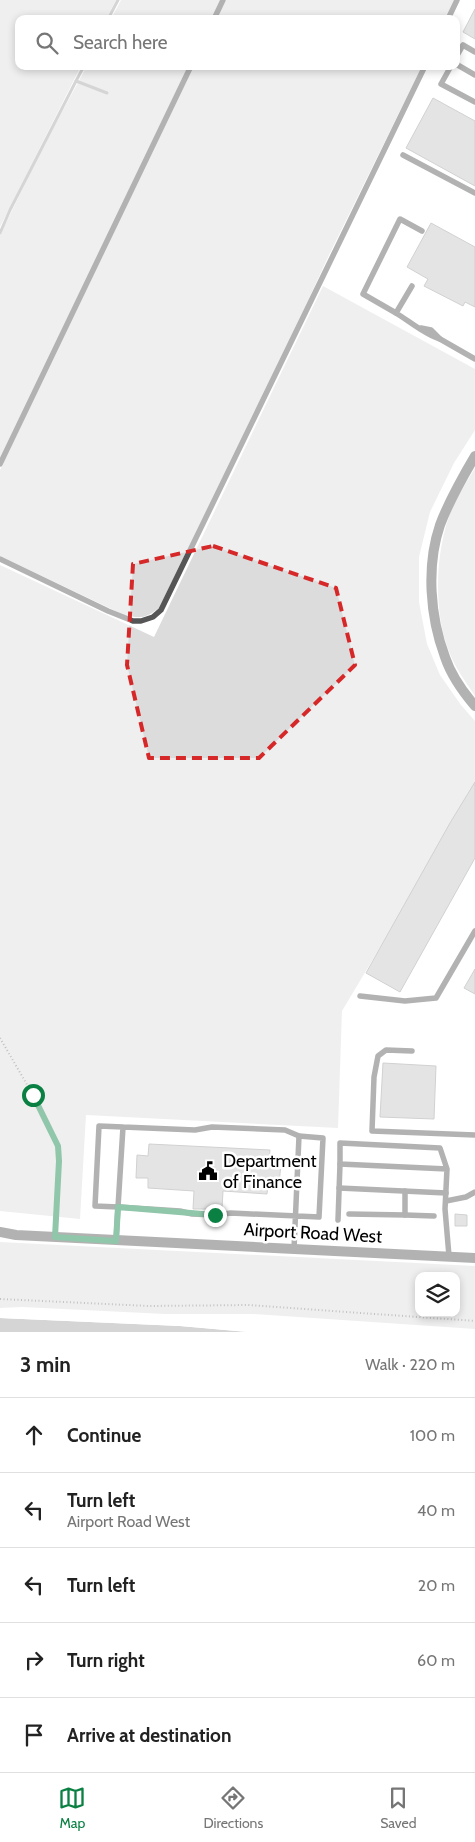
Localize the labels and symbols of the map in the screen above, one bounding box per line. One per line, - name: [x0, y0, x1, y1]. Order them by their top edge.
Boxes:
- route start: [22, 1084, 45, 1107]
- place label: Department of Finance: [223, 1150, 317, 1193]
- public building icon: Department of Finance: [197, 1160, 219, 1182]
- route end: [204, 1204, 227, 1227]
- street label: Airport Road West: [243, 1218, 383, 1248]

